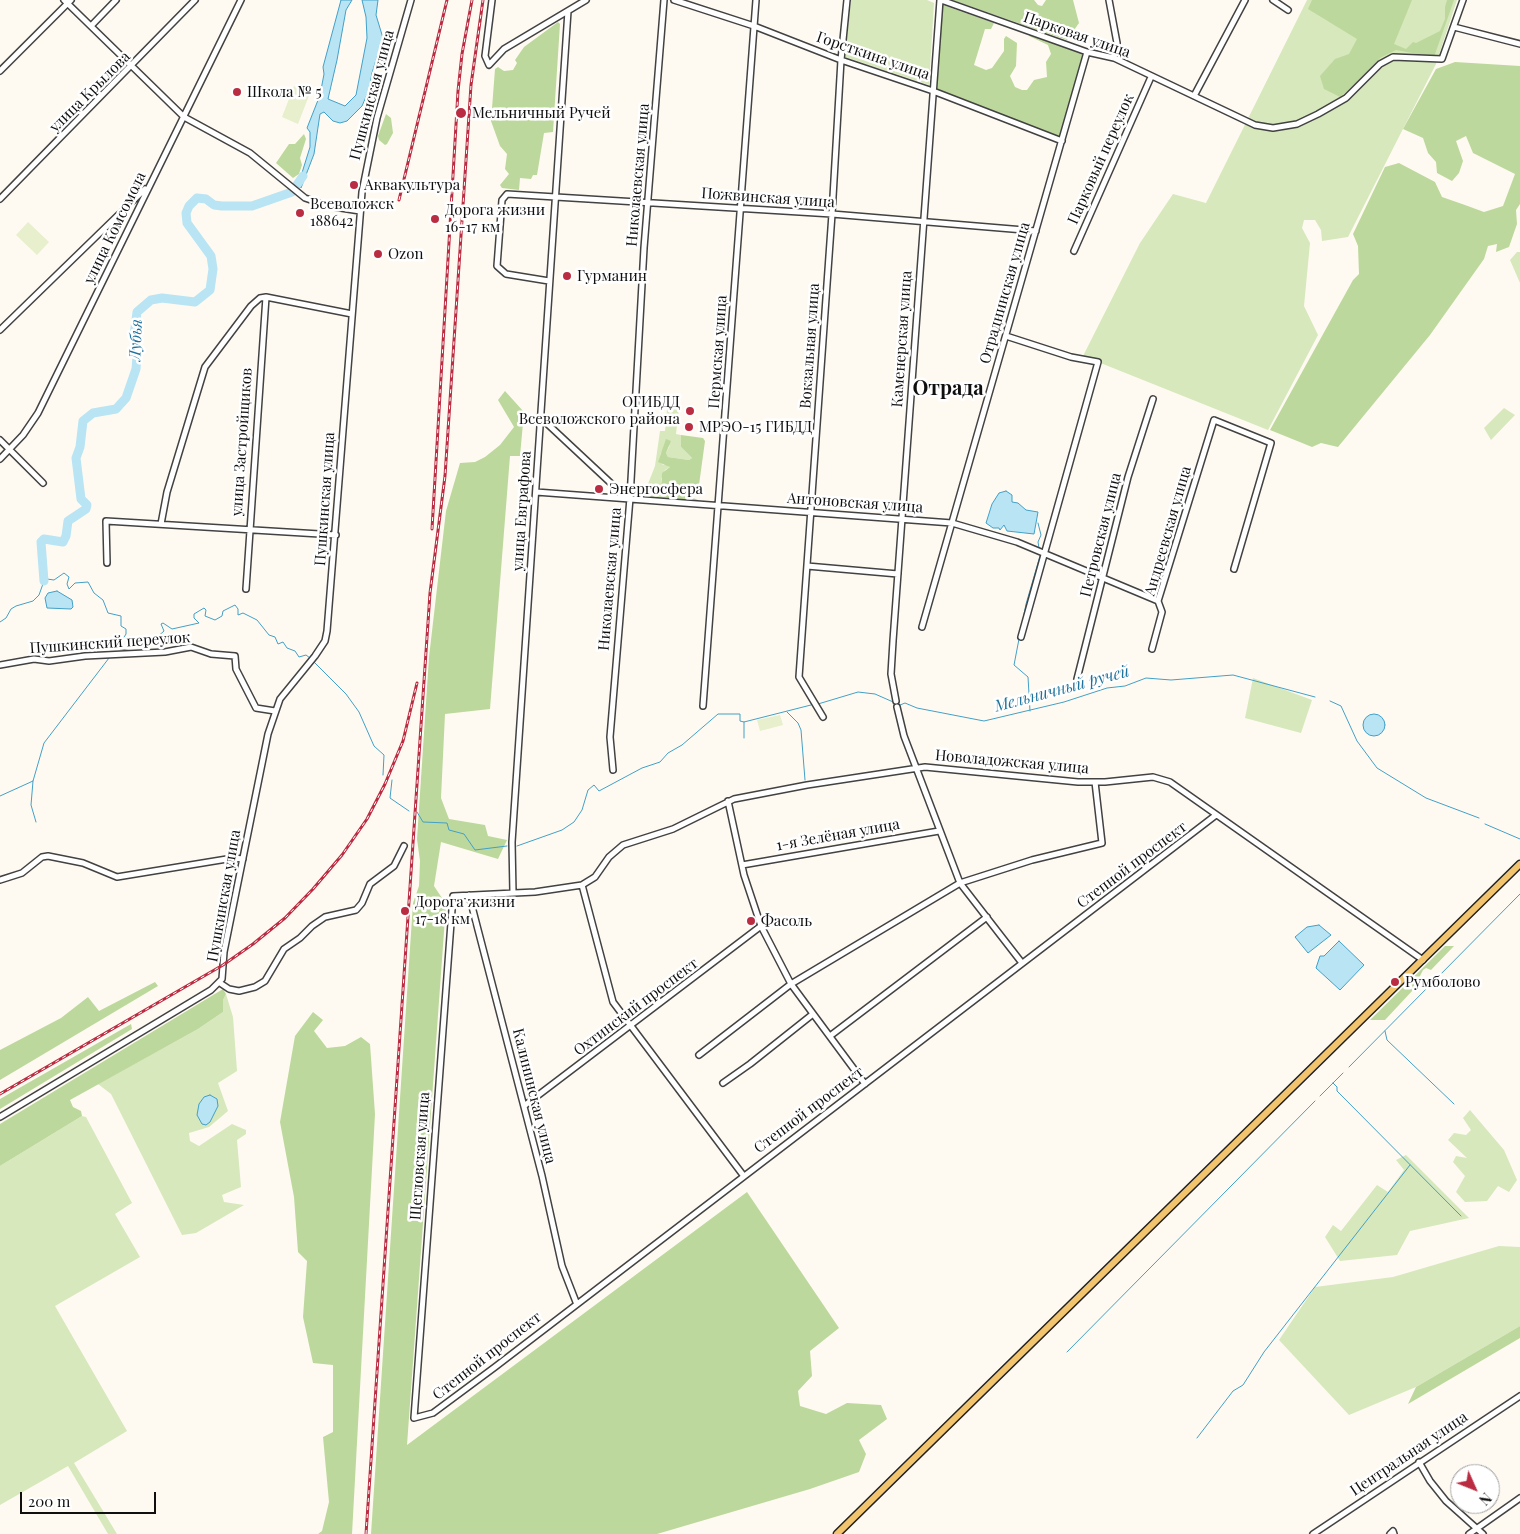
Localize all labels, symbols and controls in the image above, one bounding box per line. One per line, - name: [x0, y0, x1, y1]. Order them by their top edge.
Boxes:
- street label: Парковая улица: [1021, 8, 1133, 62]
- street label: Пушкинская улица: [346, 28, 398, 162]
- street label: Горсткина улица: [814, 28, 932, 84]
- street label: улица Крылова: [46, 48, 134, 136]
- place label: Школа № 5: [247, 83, 322, 101]
- marker: Школа № 5: [231, 86, 243, 98]
- street label: Парковый переулок: [1064, 91, 1138, 227]
- street label: Николаевская улица: [623, 103, 653, 247]
- place label: Мельничный Ручей: [472, 104, 611, 122]
- marker: Мельничный Ручей: [454, 106, 468, 120]
- street label: улица Комсомола: [80, 169, 150, 287]
- place label: Аквакультура: [364, 176, 460, 194]
- marker: Аквакультура: [348, 179, 360, 191]
- street label: Пожвинская улица: [701, 184, 835, 212]
- place label: Всеволожск 188642: [310, 195, 394, 230]
- place label: Дорога жизни 16-17 км: [445, 201, 545, 236]
- marker: Всеволожск 188642: [294, 207, 306, 219]
- marker: Дорога жизни 16-17 км: [429, 213, 441, 225]
- street label: Отраднинская улица: [976, 220, 1034, 366]
- place label: Ozon: [388, 245, 423, 263]
- marker: Ozon: [372, 248, 384, 260]
- place label: Гурманин: [577, 267, 647, 285]
- marker: Гурманин: [561, 270, 573, 282]
- street label: Каменерская улица: [888, 270, 916, 408]
- street label: Вокзальная улица: [797, 283, 823, 409]
- street label: Пермская улица: [705, 295, 731, 409]
- water label: Лубья: [126, 319, 146, 361]
- street label: улица Застройщиков: [228, 367, 256, 517]
- district label: Отрада: [912, 377, 984, 401]
- place label: ОГИБДД Всеволожского района: [519, 393, 680, 428]
- marker: ОГИБДД Всеволожского района: [684, 405, 696, 417]
- place label: МРЭО-15 ГИБДД: [699, 418, 812, 436]
- marker: МРЭО-15 ГИБДД: [683, 421, 695, 433]
- street label: Пушкинская улица: [311, 431, 339, 567]
- street label: улица Евграфова: [509, 450, 535, 572]
- street label: Андреевская улица: [1141, 464, 1195, 598]
- street label: Петровская улица: [1077, 471, 1125, 599]
- place label: Энергосфера: [609, 480, 703, 498]
- marker: Энергосфера: [593, 483, 605, 495]
- street label: Антоновская улица: [786, 489, 924, 517]
- street label: Николаевская улица: [595, 507, 625, 651]
- street label: Пушкинский переулок: [29, 628, 191, 658]
- water label: Мельничный ручей: [993, 662, 1131, 716]
- street label: Новоладожская улица: [934, 746, 1090, 778]
- street label: 1-я Зелёная улица: [775, 815, 901, 855]
- street label: Степной проспект: [1074, 818, 1190, 912]
- street label: Пушкинская улица: [203, 828, 245, 964]
- place label: Дорога жизни 17-18 км: [415, 893, 515, 928]
- marker: Дорога жизни 17-18 км: [399, 905, 411, 917]
- place label: Фасоль: [761, 912, 812, 930]
- marker: Фасоль: [745, 915, 757, 927]
- street label: Охтинский проспект: [570, 954, 702, 1060]
- place label: Румболово: [1405, 973, 1481, 991]
- marker: Румболово: [1389, 976, 1401, 988]
- street label: Калининская улица: [508, 1026, 560, 1166]
- street label: Степной проспект: [751, 1063, 867, 1157]
- street label: Щегловская улица: [407, 1091, 433, 1221]
- street label: Степной проспект: [429, 1308, 545, 1404]
- street label: Центральная улица: [1347, 1408, 1471, 1500]
- north arrow: [1450, 1464, 1500, 1514]
- scale bar: [22, 1482, 159, 1514]
- text: N: [1475, 1489, 1496, 1509]
- text: 200 m: [28, 1491, 70, 1511]

